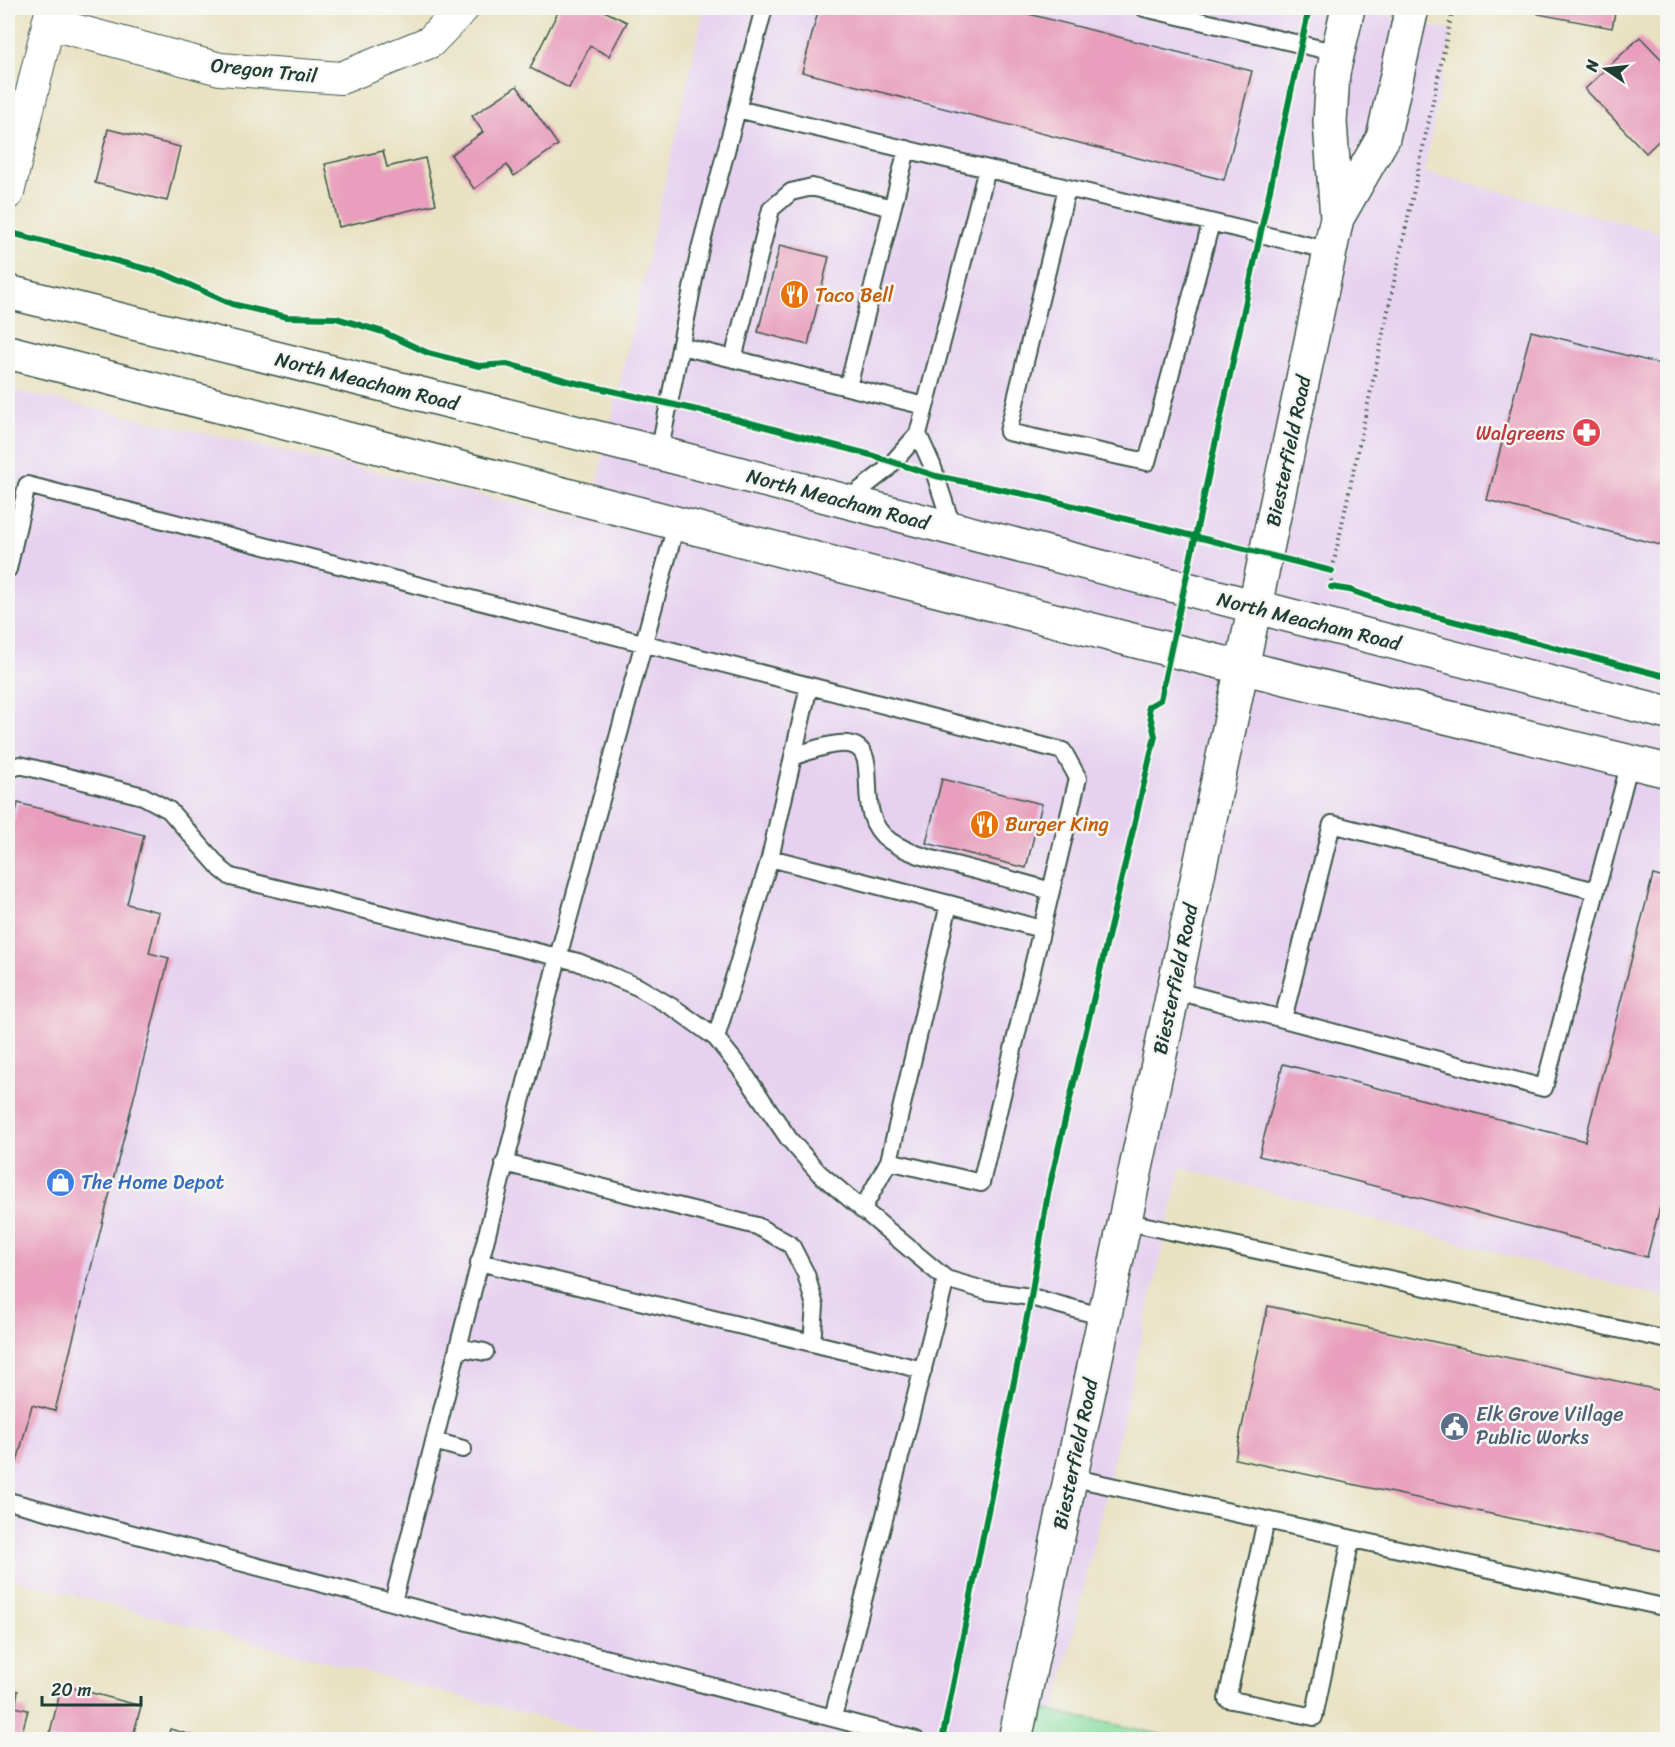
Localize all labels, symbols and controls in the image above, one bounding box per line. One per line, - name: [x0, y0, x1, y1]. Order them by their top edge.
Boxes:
- north arrow: [1576, 39, 1636, 99]
- street label: Oregon Trail: [209, 48, 320, 94]
- text: N: [1576, 56, 1608, 75]
- place label: Taco Bell: [815, 278, 894, 313]
- restaurant icon: Taco Bell: [778, 279, 810, 311]
- street label: North Meacham Road: [271, 342, 464, 422]
- street label: Biesterfield Road: [1255, 371, 1322, 530]
- place label: Walgreens: [1476, 416, 1566, 451]
- pharmacy icon: Walgreens: [1570, 417, 1602, 449]
- street label: North Meacham Road: [743, 458, 935, 541]
- street label: North Meacham Road: [1213, 582, 1406, 662]
- place label: Burger King: [1005, 807, 1109, 842]
- restaurant icon: Burger King: [968, 808, 1000, 840]
- street label: Biesterfield Road: [1142, 899, 1209, 1058]
- place label: The Home Depot: [81, 1165, 225, 1200]
- shop icon: The Home Depot: [44, 1166, 76, 1198]
- street label: Biesterfield Road: [1042, 1374, 1109, 1533]
- place label: Elk Grove Village Public Works: [1476, 1397, 1623, 1455]
- public building icon: Elk Grove Village Public Works: [1439, 1410, 1471, 1442]
- scale bar: [42, 1669, 141, 1707]
- text: 20 m: [51, 1674, 91, 1706]

